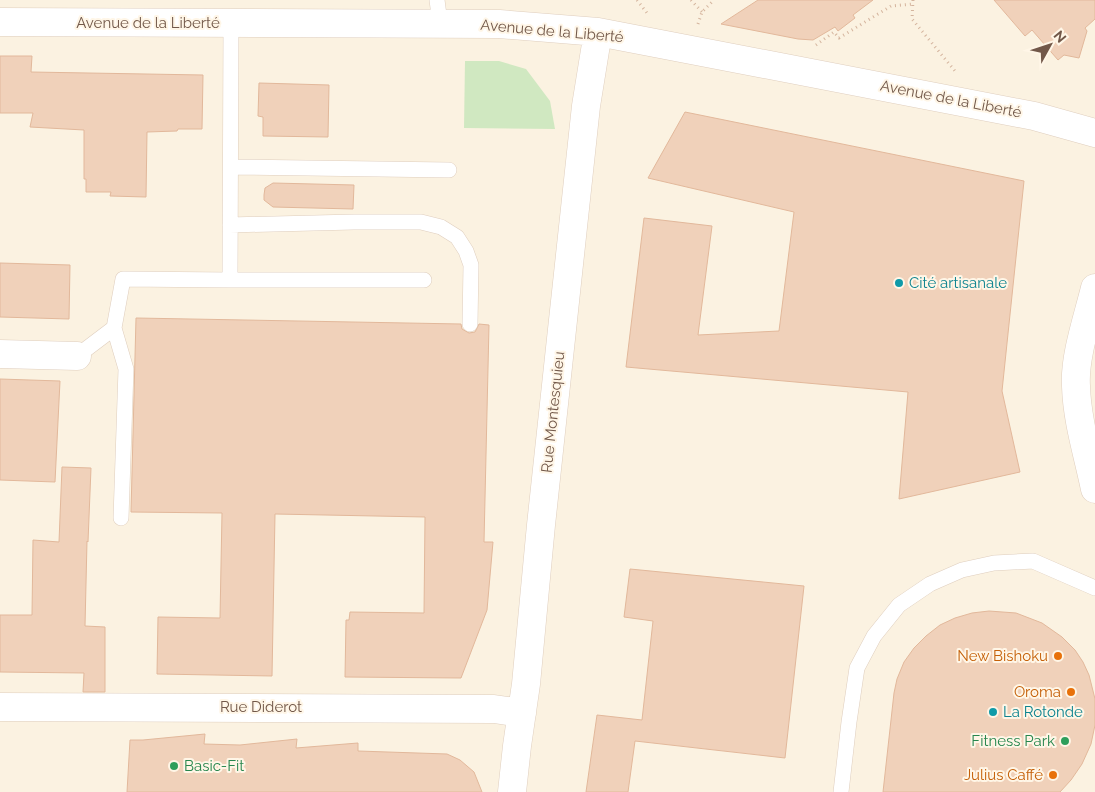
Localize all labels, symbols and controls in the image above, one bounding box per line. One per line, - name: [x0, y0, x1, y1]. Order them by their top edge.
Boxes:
- street label: Avenue de la Liberté: [76, 14, 220, 32]
- street label: Avenue de la Liberté: [480, 16, 624, 46]
- north arrow: [1025, 20, 1075, 70]
- text: N: [1050, 27, 1070, 46]
- street label: Avenue de la Liberté: [879, 76, 1023, 122]
- place label: Cité artisanale: [909, 274, 1007, 292]
- marker: Cité artisanale: [893, 277, 905, 289]
- street label: Rue Montesquieu: [538, 350, 568, 474]
- place label: New Bishoku: [957, 647, 1048, 665]
- marker: New Bishoku: [1052, 650, 1064, 662]
- place label: Oroma: [1014, 683, 1061, 701]
- marker: Oroma: [1065, 686, 1077, 698]
- street label: Rue Diderot: [220, 698, 302, 716]
- place label: La Rotonde: [1003, 703, 1083, 721]
- marker: La Rotonde: [987, 706, 999, 718]
- place label: Fitness Park: [971, 732, 1055, 750]
- marker: Fitness Park: [1059, 735, 1071, 747]
- place label: Basic-Fit: [184, 757, 244, 775]
- marker: Basic-Fit: [168, 760, 180, 772]
- place label: Julius Caffé: [964, 766, 1043, 784]
- marker: Julius Caffé: [1047, 769, 1059, 781]

